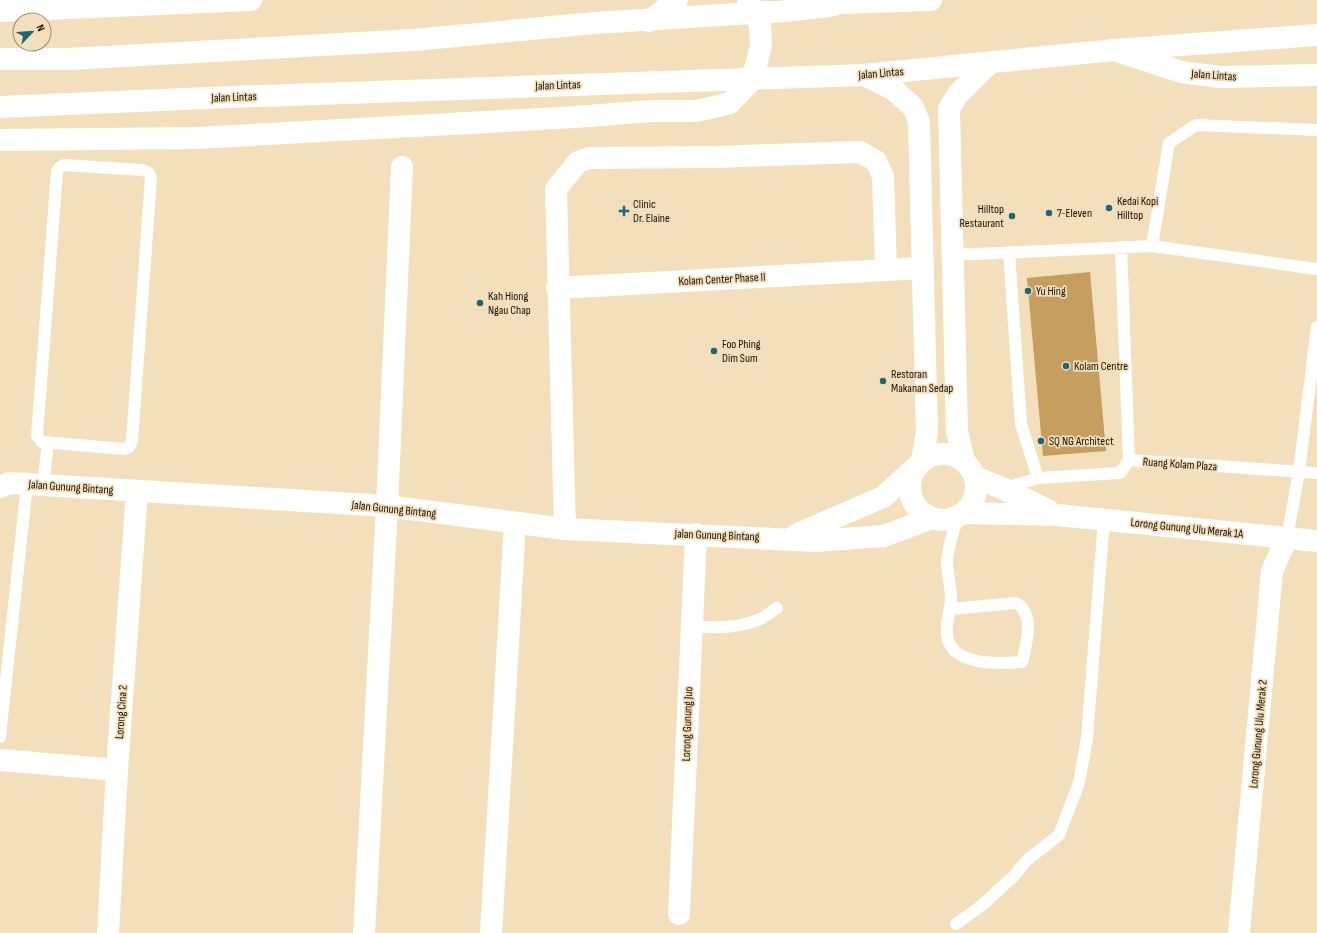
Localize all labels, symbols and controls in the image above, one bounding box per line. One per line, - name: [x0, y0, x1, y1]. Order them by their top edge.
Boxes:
- north arrow: [12, 12, 52, 52]
- text: N: [33, 23, 48, 34]
- street label: Jalan Lintas: [857, 64, 904, 83]
- street label: Jalan Lintas: [1190, 66, 1237, 85]
- street label: Jalan Lintas: [534, 77, 581, 94]
- street label: Jalan Lintas: [210, 89, 257, 106]
- place label: Kedai Kopi Hilltop: [1117, 194, 1158, 223]
- place label: Clinic Dr. Elaine: [633, 197, 670, 226]
- place label: Hilltop Restaurant: [959, 202, 1004, 231]
- marker: Kedai Kopi Hilltop: [1104, 203, 1114, 213]
- marker: Clinic Dr. Elaine: [618, 205, 630, 217]
- place label: 7-Eleven: [1057, 206, 1092, 221]
- marker: 7-Eleven: [1044, 208, 1054, 218]
- marker: Hilltop Restaurant: [1007, 211, 1017, 221]
- street label: Kolam Center Phase II: [678, 270, 766, 289]
- place label: Yu Hing: [1036, 284, 1066, 299]
- marker: Yu Hing: [1023, 286, 1033, 296]
- place label: Kah Hiong Ngau Chap: [488, 289, 531, 318]
- marker: Kah Hiong Ngau Chap: [475, 298, 485, 308]
- place label: Foo Phing Dim Sum: [722, 337, 761, 366]
- marker: Foo Phing Dim Sum: [709, 346, 719, 356]
- place label: Kolam Centre: [1074, 359, 1128, 374]
- marker: Kolam Centre: [1061, 361, 1071, 371]
- place label: Restoran Makanan Sedap: [891, 367, 953, 396]
- marker: Restoran Makanan Sedap: [878, 376, 888, 386]
- place label: SQ NG Architect: [1049, 434, 1114, 449]
- marker: SQ NG Architect: [1036, 436, 1046, 446]
- street label: Ruang Kolam Plaza: [1142, 454, 1218, 475]
- street label: Jalan Gunung Bintang: [27, 477, 114, 498]
- street label: Jalan Gunung Bintang: [350, 497, 437, 521]
- street label: Lorong Gunung Ulu Merak 1A: [1130, 515, 1245, 542]
- street label: Jalan Gunung Bintang: [673, 526, 760, 544]
- street label: Lorong Gunung Ulu Merak 2: [1246, 679, 1271, 789]
- street label: Lorong Cina 2: [112, 685, 131, 740]
- street label: Lorong Gunung Juo: [679, 686, 696, 762]

